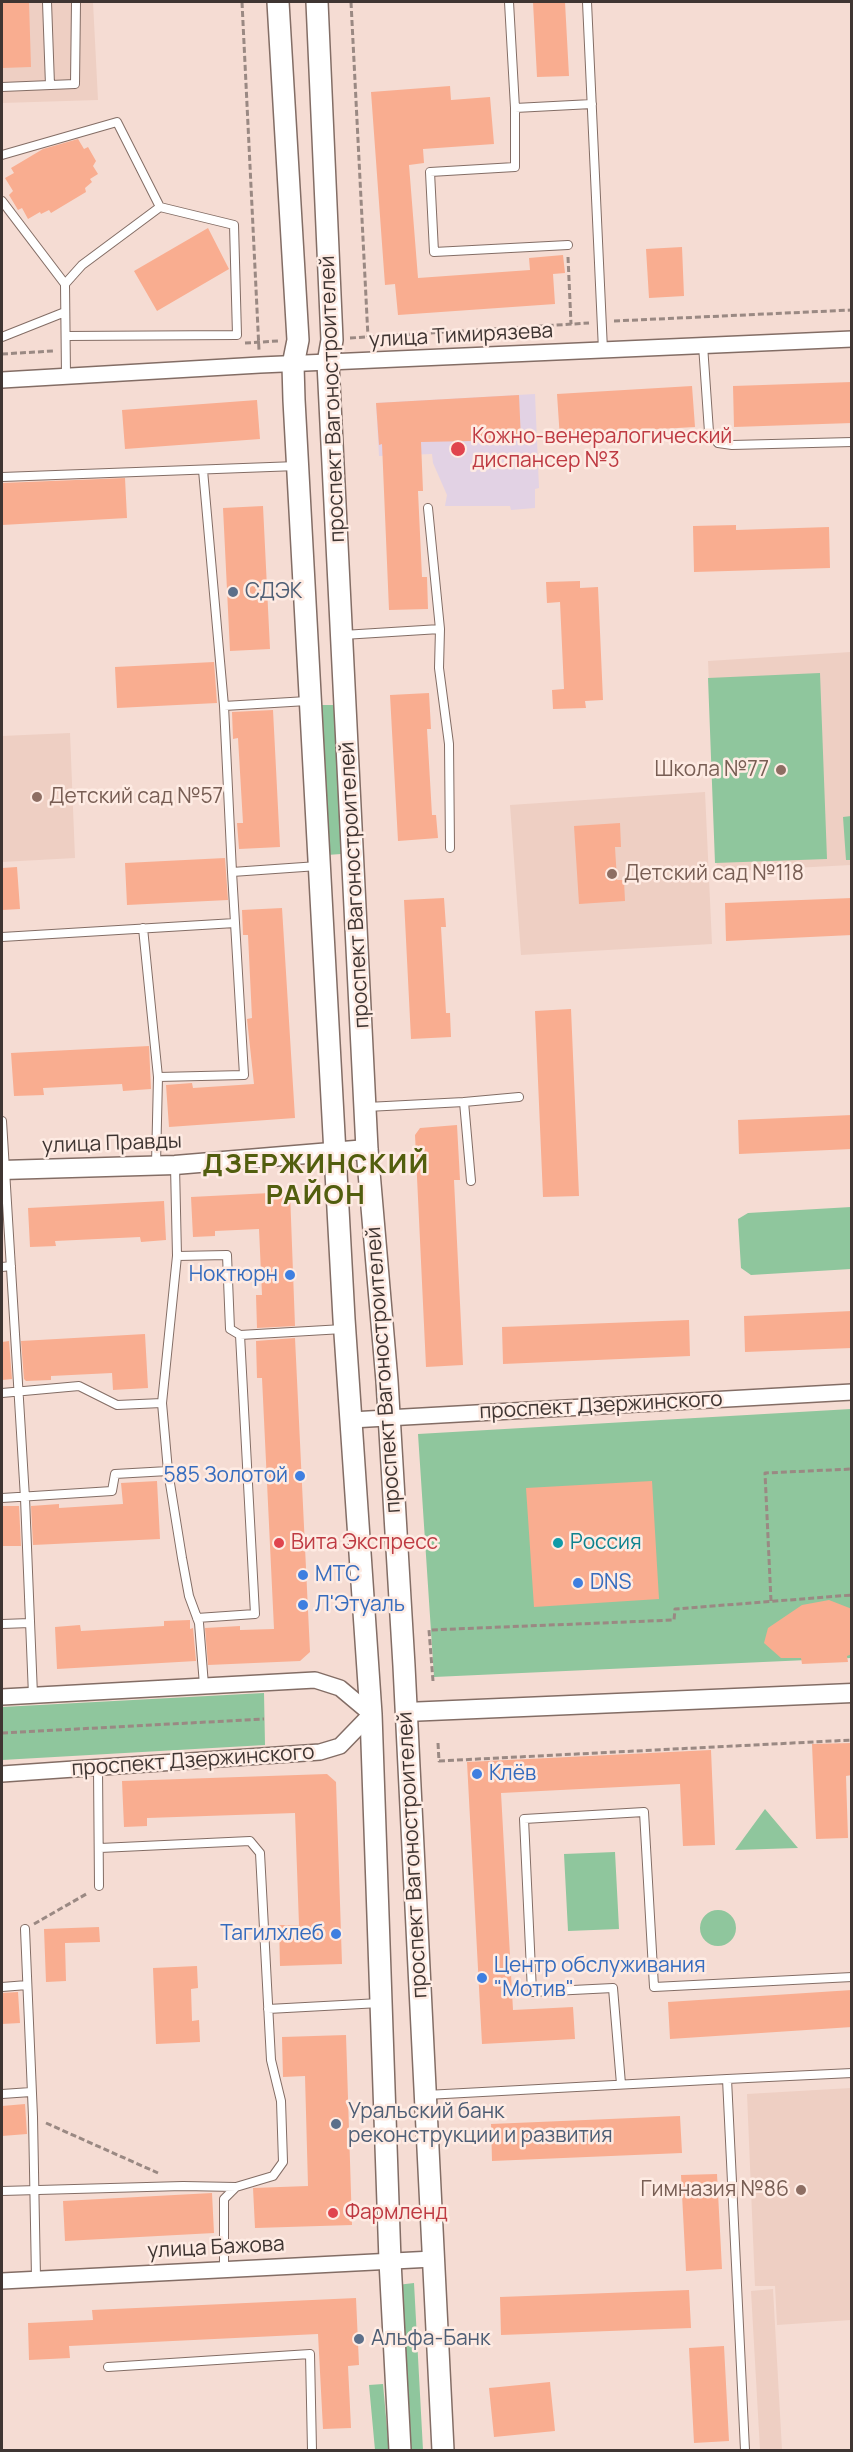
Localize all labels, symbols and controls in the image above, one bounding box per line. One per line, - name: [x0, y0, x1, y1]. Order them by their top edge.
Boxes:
- street label: проспект Вагоностроителей: [315, 255, 351, 543]
- street label: улица Тимирязева: [368, 319, 554, 353]
- place label: Кожно-венералогический диспансер №3: [472, 424, 732, 474]
- marker: Кожно-венералогический диспансер №3: [449, 440, 467, 458]
- place label: СДЭК: [245, 579, 302, 605]
- marker: СДЭК: [226, 585, 240, 599]
- street label: проспект Вагоностроителей: [335, 741, 375, 1029]
- place label: Школа №77: [655, 757, 769, 783]
- marker: Школа №77: [774, 763, 788, 777]
- place label: Детский сад №57: [49, 784, 223, 810]
- marker: Детский сад №57: [30, 790, 44, 804]
- place label: Детский сад №118: [624, 861, 804, 887]
- marker: Детский сад №118: [605, 867, 619, 881]
- street label: улица Правды: [42, 1129, 182, 1159]
- district label: ДЗЕРЖИНСКИЙ РАЙОН: [202, 1149, 430, 1212]
- street label: проспект Вагоностроителей: [361, 1226, 407, 1514]
- place label: Ноктюрн: [189, 1262, 278, 1288]
- marker: Ноктюрн: [283, 1268, 297, 1282]
- street label: проспект Дзержинского: [479, 1387, 723, 1425]
- place label: 585 Золотой: [163, 1463, 288, 1489]
- marker: 585 Золотой: [293, 1469, 307, 1483]
- place label: Вита Экспресс: [291, 1530, 438, 1556]
- place label: Россия: [570, 1530, 642, 1556]
- marker: Вита Экспресс: [272, 1536, 286, 1550]
- marker: Россия: [551, 1536, 565, 1550]
- place label: МТС: [315, 1562, 360, 1588]
- marker: МТС: [296, 1568, 310, 1582]
- place label: DNS: [590, 1570, 631, 1596]
- marker: DNS: [571, 1576, 585, 1590]
- place label: Л'Этуаль: [315, 1592, 405, 1618]
- marker: Л'Этуаль: [296, 1598, 310, 1612]
- street label: проспект Вагоностроителей: [393, 1711, 433, 1999]
- street label: проспект Дзержинского: [71, 1740, 315, 1782]
- place label: Клёв: [489, 1761, 536, 1787]
- marker: Клёв: [470, 1767, 484, 1781]
- place label: Тагилхлеб: [220, 1921, 324, 1947]
- marker: Тагилхлеб: [329, 1927, 343, 1941]
- place label: Центр обслуживания "Мотив": [494, 1953, 706, 2003]
- marker: Центр обслуживания "Мотив": [475, 1971, 489, 1985]
- place label: Уральский банк реконструкции и развития: [348, 2099, 613, 2149]
- marker: Уральский банк реконструкции и развития: [329, 2117, 343, 2131]
- place label: Гимназия №86: [640, 2177, 789, 2203]
- marker: Гимназия №86: [794, 2183, 808, 2197]
- place label: Фармленд: [345, 2200, 448, 2226]
- marker: Фармленд: [326, 2206, 340, 2220]
- street label: улица Бажова: [147, 2232, 285, 2264]
- place label: Альфа-Банк: [371, 2326, 490, 2352]
- marker: Альфа-Банк: [352, 2332, 366, 2346]

